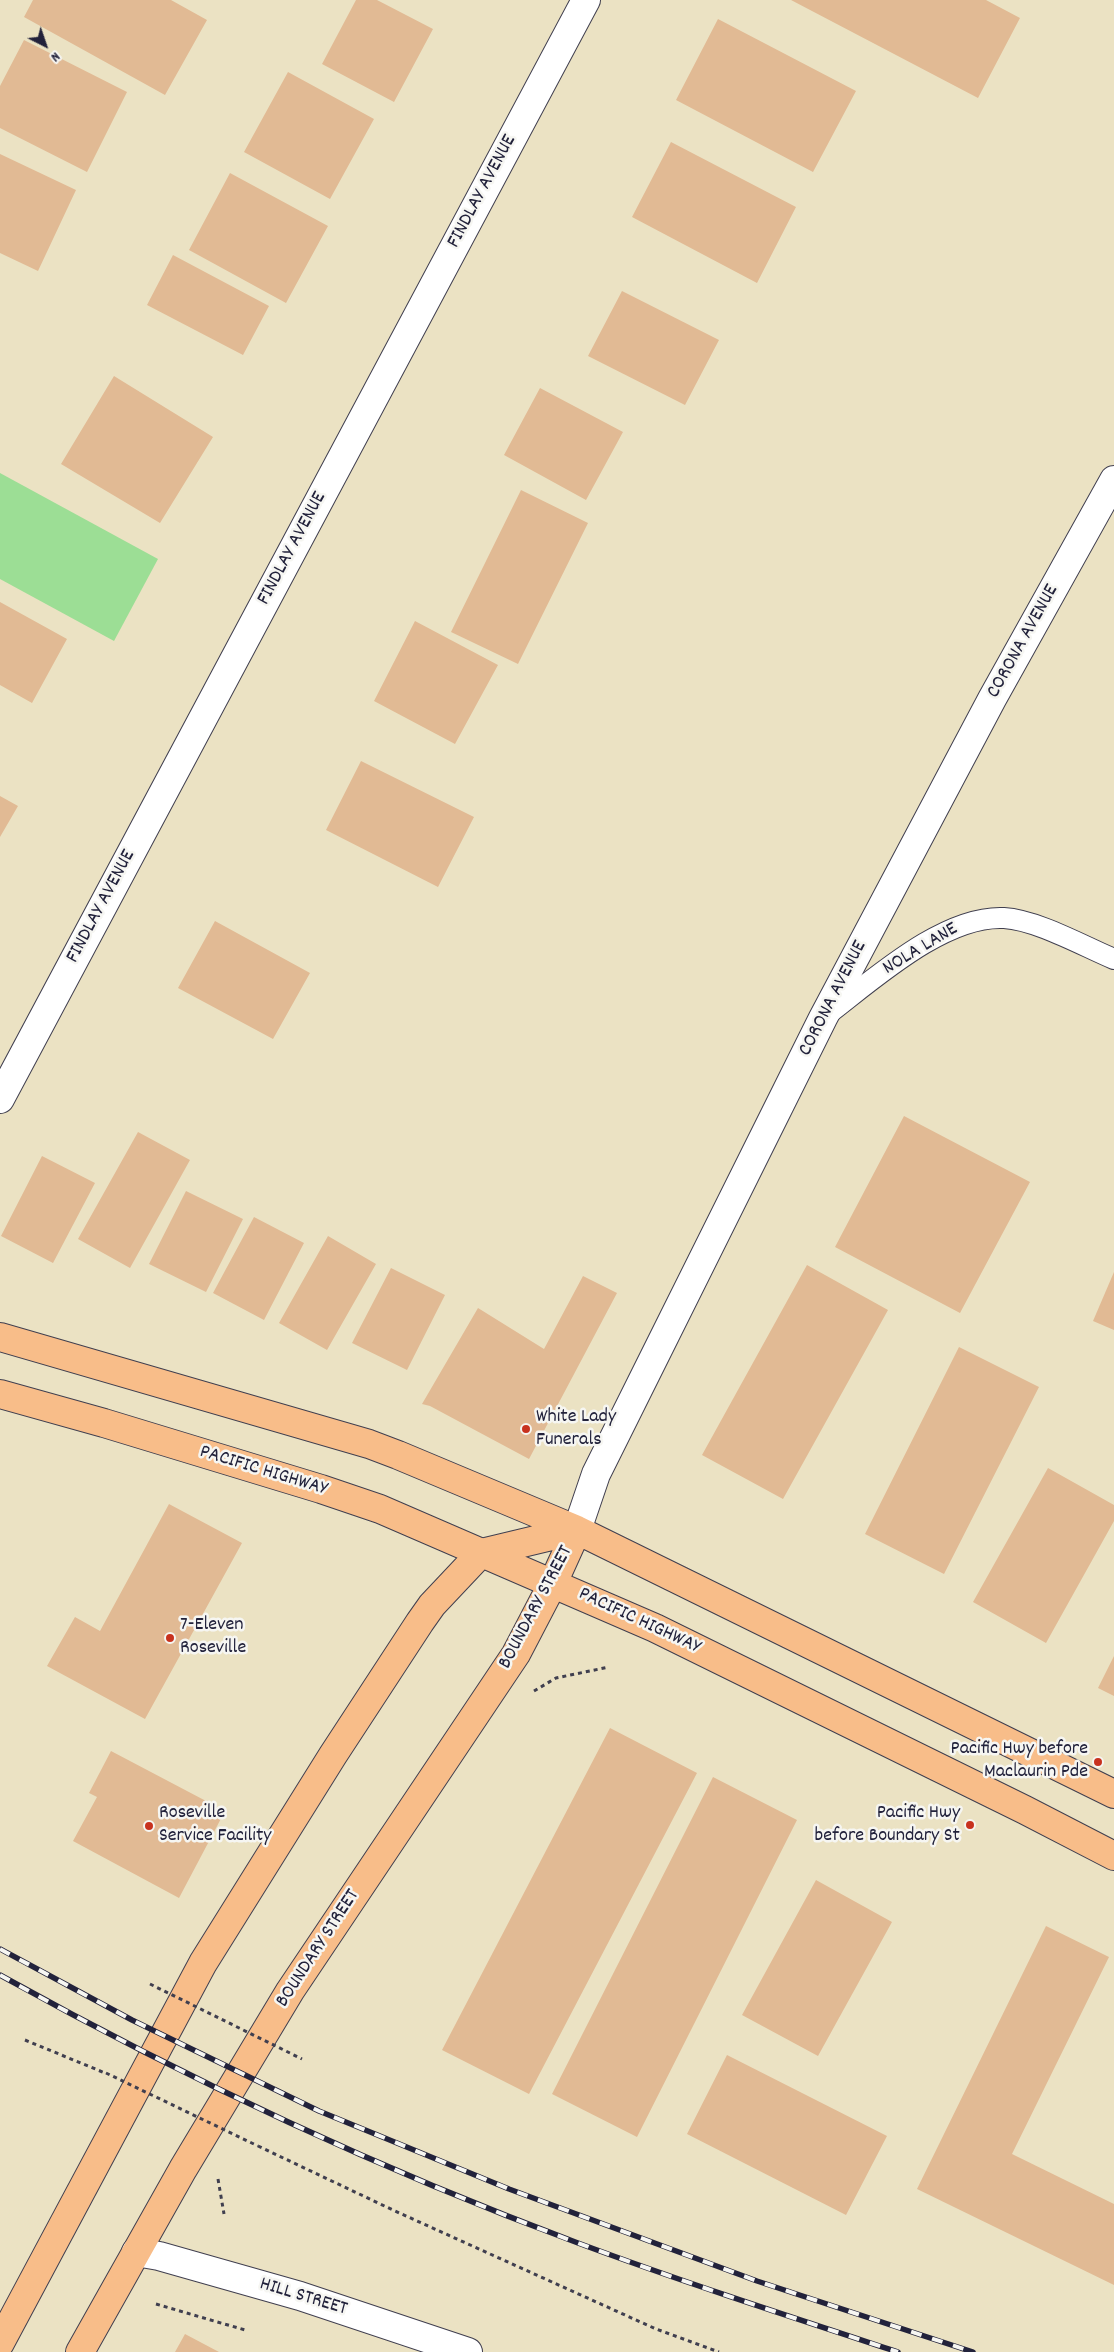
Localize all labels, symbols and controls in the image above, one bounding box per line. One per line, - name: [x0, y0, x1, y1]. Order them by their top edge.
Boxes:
- north arrow: [20, 20, 70, 70]
- text: N: [46, 46, 64, 66]
- street label: FINDLAY AVENUE: [443, 131, 523, 253]
- street label: FINDLAY AVENUE: [253, 488, 333, 610]
- street label: CORONA AVENUE: [983, 581, 1065, 703]
- street label: FINDLAY AVENUE: [62, 846, 142, 968]
- street label: NOLA LANE: [879, 918, 963, 982]
- street label: CORONA AVENUE: [795, 937, 873, 1061]
- place label: White Lady Funerals: [536, 1406, 616, 1453]
- marker: White Lady Funerals: [520, 1423, 532, 1435]
- street label: PACIFIC HIGHWAY: [196, 1441, 330, 1503]
- street label: BOUNDARY STREET: [494, 1542, 580, 1674]
- street label: PACIFIC HIGHWAY: [574, 1583, 704, 1661]
- place label: 7-Eleven Roseville: [180, 1614, 246, 1661]
- marker: 7-Eleven Roseville: [164, 1632, 176, 1644]
- place label: Pacific Hwy before Maclaurin Pde: [951, 1738, 1088, 1785]
- marker: Pacific Hwy before Maclaurin Pde: [1092, 1756, 1104, 1768]
- place label: Roseville Service Facility: [159, 1802, 271, 1849]
- place label: Pacific Hwy before Boundary St: [815, 1802, 960, 1849]
- marker: Pacific Hwy before Boundary St: [964, 1819, 976, 1831]
- marker: Roseville Service Facility: [143, 1820, 155, 1832]
- street label: BOUNDARY STREET: [272, 1885, 366, 2013]
- street label: HILL STREET: [256, 2273, 350, 2323]

